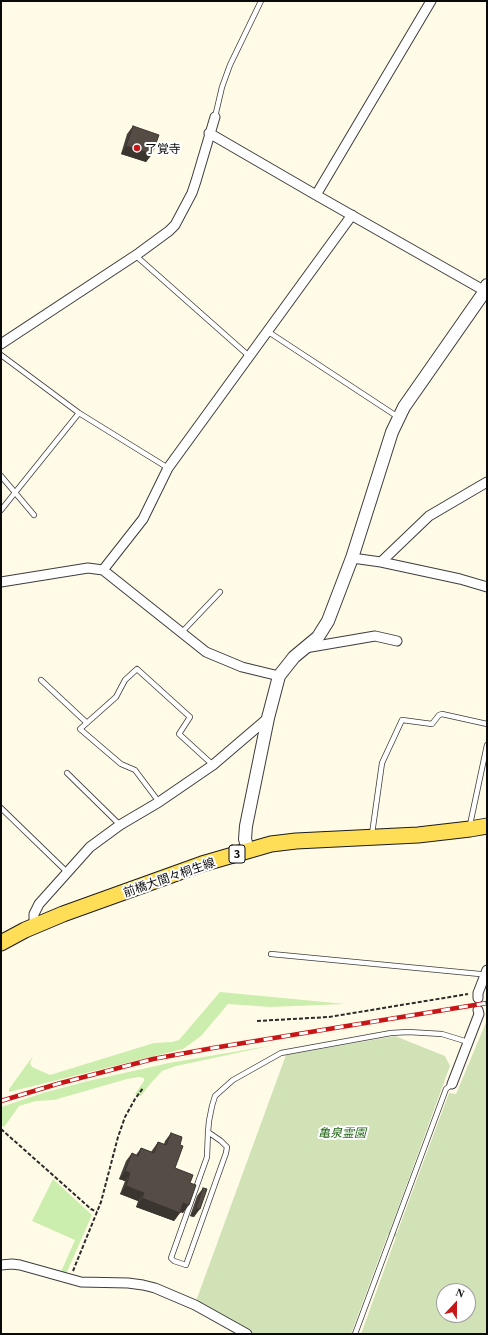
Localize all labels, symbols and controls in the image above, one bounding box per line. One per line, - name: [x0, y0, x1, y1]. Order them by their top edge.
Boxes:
- place label: 了覚寺: [145, 141, 181, 155]
- marker: 了覚寺: [132, 143, 142, 153]
- road number: 3: [229, 845, 245, 863]
- street label: 前橋大間々桐生線: [121, 855, 217, 899]
- park label: 亀泉霊園: [318, 1125, 366, 1139]
- north arrow: [436, 1283, 476, 1323]
- text: N: [454, 1286, 466, 1300]

